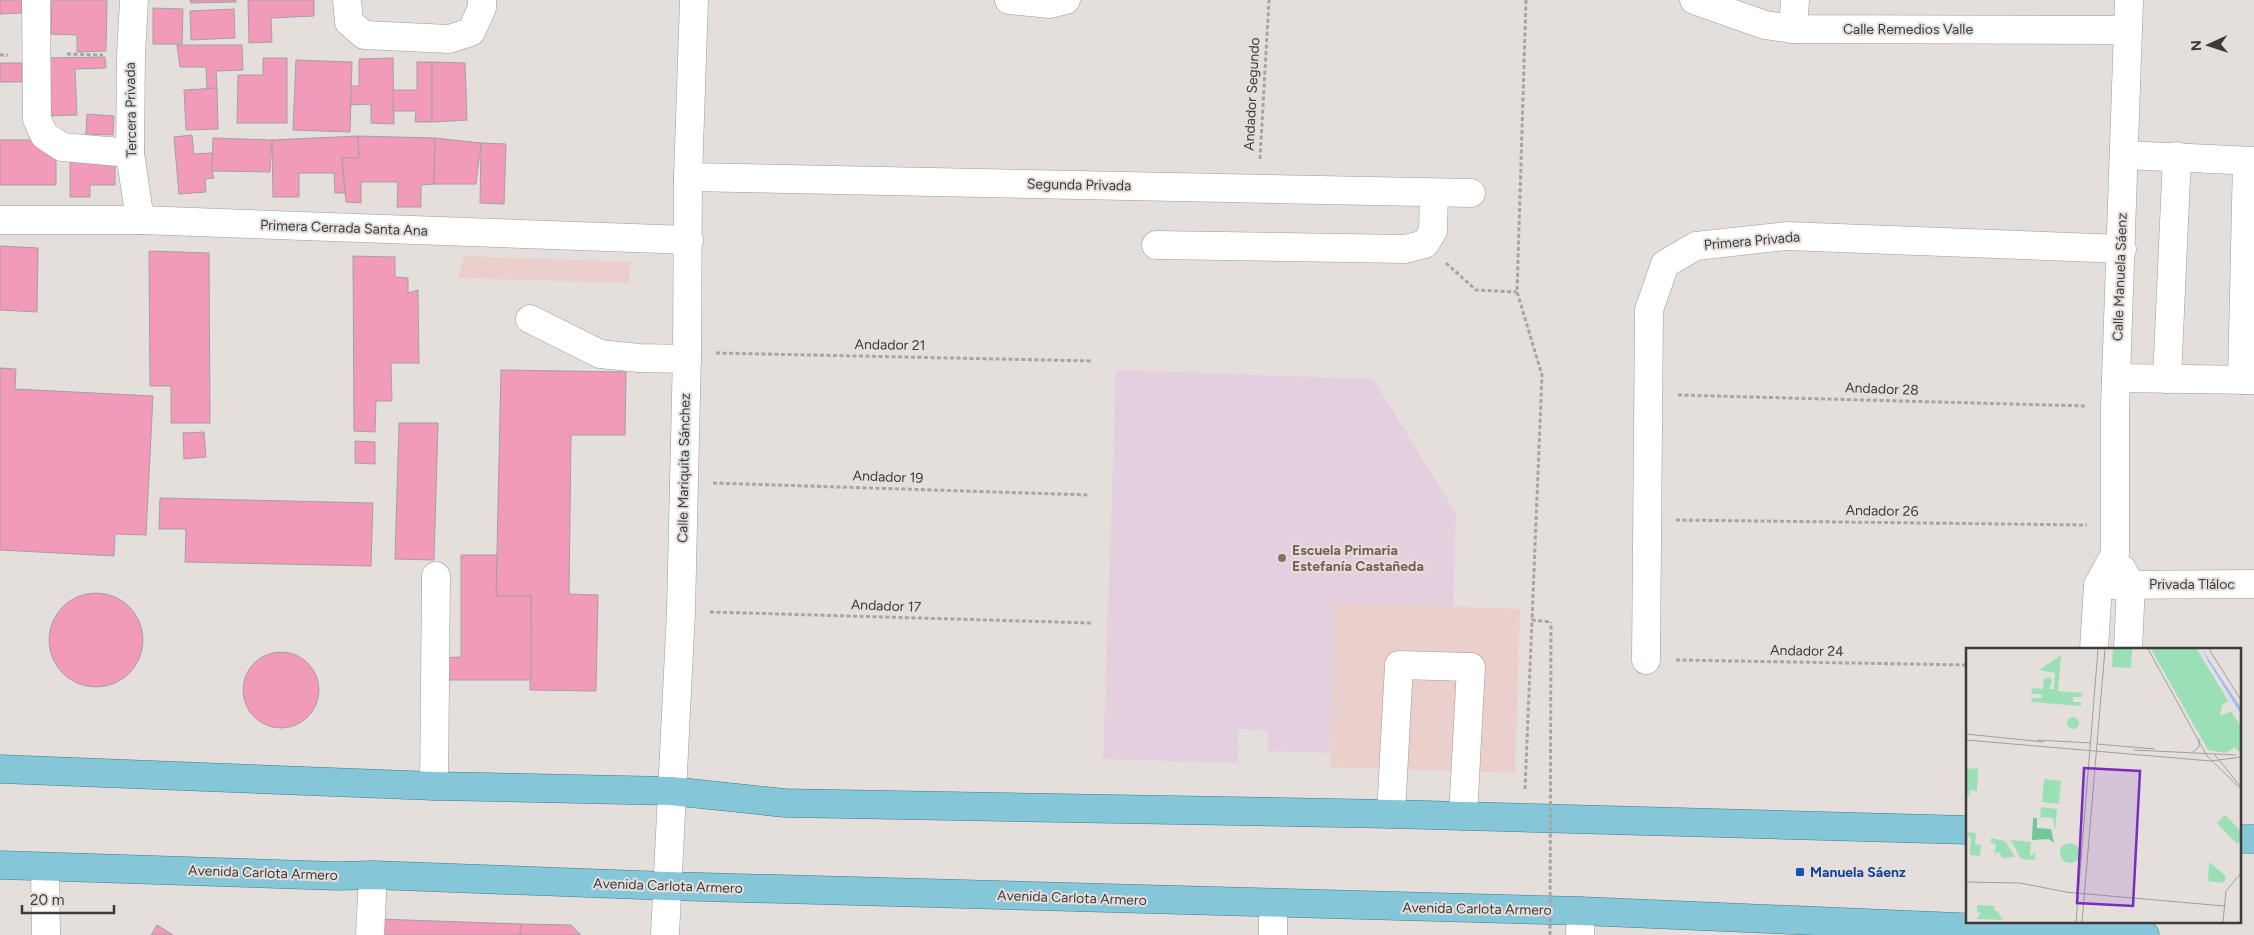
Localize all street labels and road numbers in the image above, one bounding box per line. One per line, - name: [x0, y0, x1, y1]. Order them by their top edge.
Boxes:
- street label: Calle Remedios Valle: [1843, 21, 1973, 38]
- street label: Andador Segundo: [1241, 37, 1263, 151]
- street label: Tercera Privada: [122, 62, 140, 158]
- street label: Segunda Privada: [1027, 176, 1131, 194]
- street label: Calle Manuela Sáenz: [2109, 212, 2131, 341]
- street label: Primera Cerrada Santa Ana: [260, 217, 428, 239]
- street label: Primera Privada: [1703, 228, 1801, 254]
- street label: Andador 21: [854, 336, 926, 354]
- street label: Andador 28: [1845, 379, 1919, 399]
- street label: Calle Mariquita Sánchez: [674, 393, 694, 543]
- street label: Andador 19: [852, 467, 924, 487]
- street label: Andador 26: [1845, 502, 1919, 520]
- street label: Privada Tláloc: [2149, 576, 2235, 593]
- street label: Andador 17: [850, 596, 922, 616]
- street label: Andador 24: [1770, 642, 1844, 660]
- street label: Avenida Carlota Armero: [188, 862, 338, 884]
- street label: Avenida Carlota Armero: [593, 875, 743, 897]
- street label: Avenida Carlota Armero: [997, 887, 1147, 909]
- street label: Avenida Carlota Armero: [1402, 899, 1552, 919]

